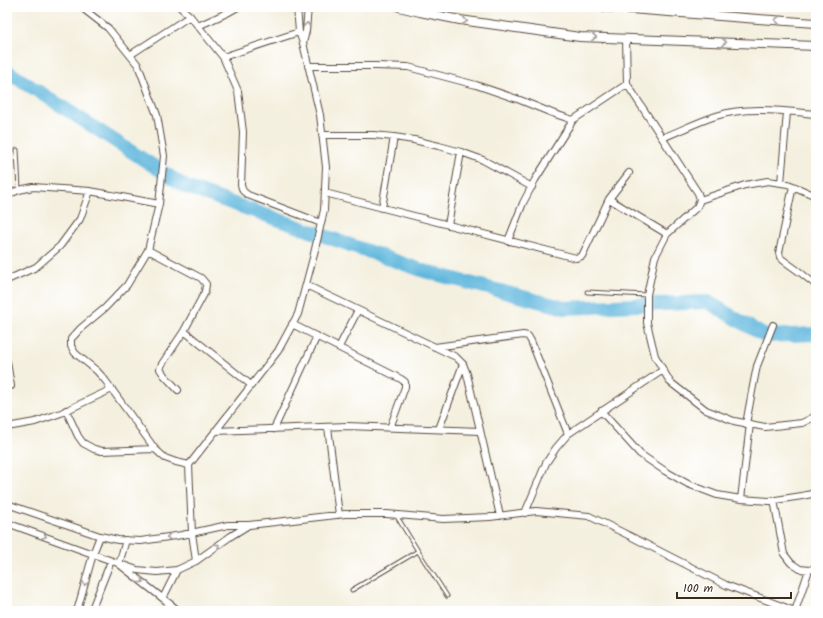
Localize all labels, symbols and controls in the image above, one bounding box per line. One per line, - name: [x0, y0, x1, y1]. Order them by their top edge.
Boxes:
- one-way arrow: [462, 16, 468, 25]
- one-way arrow: [774, 16, 780, 25]
- one-way arrow: [302, 22, 311, 28]
- one-way arrow: [591, 33, 597, 41]
- one-way arrow: [721, 38, 727, 47]
- one-way arrow: [40, 532, 47, 540]
- one-way arrow: [166, 532, 172, 541]
- one-way arrow: [212, 544, 219, 551]
- scale bar: [677, 574, 791, 600]
- one-way arrow: [136, 576, 143, 583]
- one-way arrow: [81, 579, 90, 586]
- text: 100 m: [683, 579, 714, 598]

